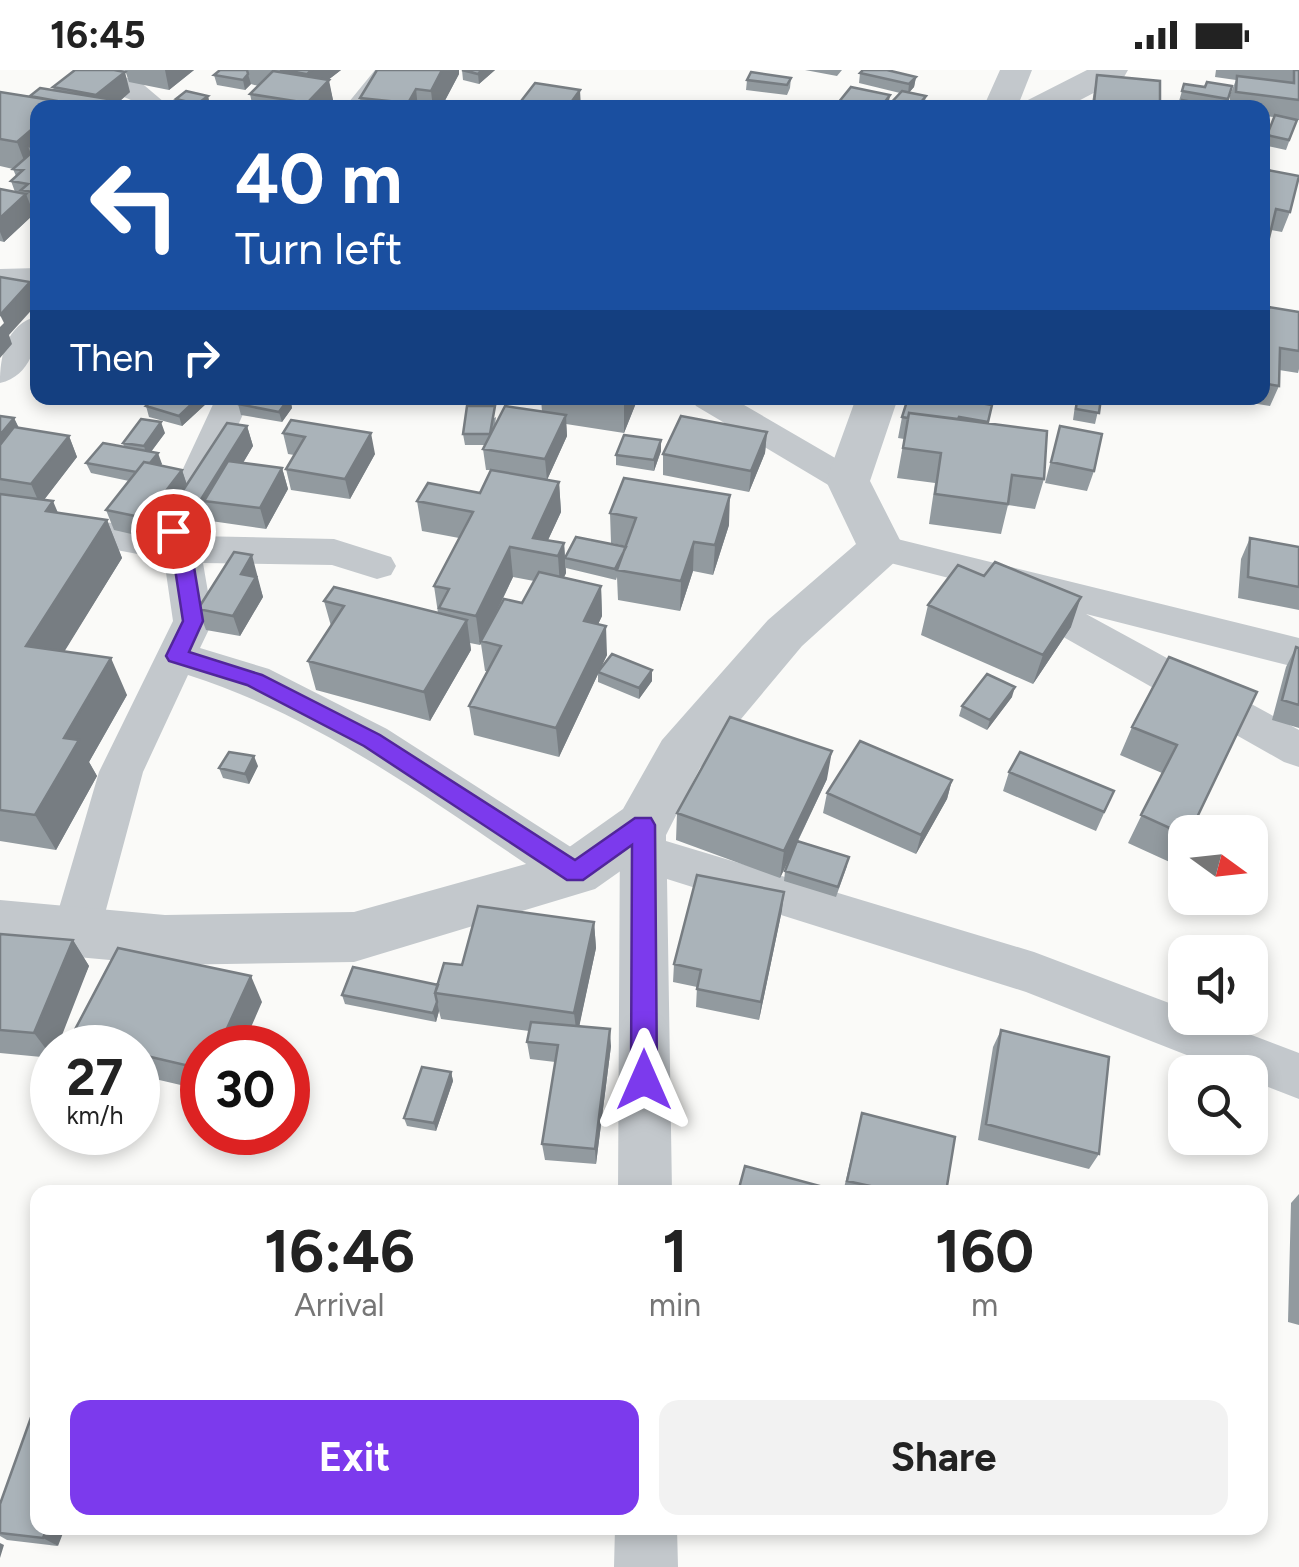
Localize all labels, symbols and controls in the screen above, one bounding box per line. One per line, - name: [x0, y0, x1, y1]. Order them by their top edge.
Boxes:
- text: 16:45: [50, 12, 146, 58]
- text: 40 m: [235, 136, 402, 221]
- icon: left: [70, 140, 200, 270]
- text: Turn left: [235, 221, 402, 275]
- icon: right: [174, 330, 229, 385]
- text: Then: [70, 335, 154, 381]
- pin: [131, 489, 216, 574]
- icon: arrive: [146, 504, 201, 559]
- north arrow: [1168, 815, 1268, 915]
- map controls: [1168, 815, 1268, 1155]
- button: sound: [1168, 935, 1268, 1035]
- speed limit sign: 30: [180, 1025, 310, 1155]
- position arrow: [592, 1028, 696, 1132]
- text: 27: [67, 1047, 123, 1108]
- button: search: [1168, 1055, 1268, 1155]
- text: km/h: [66, 1100, 124, 1130]
- text: 16:46: [264, 1215, 415, 1287]
- text: 1: [662, 1215, 688, 1287]
- text: 160: [935, 1215, 1034, 1287]
- text: Arrival: [294, 1286, 385, 1324]
- text: min: [649, 1286, 701, 1324]
- text: m: [971, 1286, 998, 1324]
- button: Exit: [70, 1400, 639, 1515]
- button: Share: [659, 1400, 1228, 1515]

